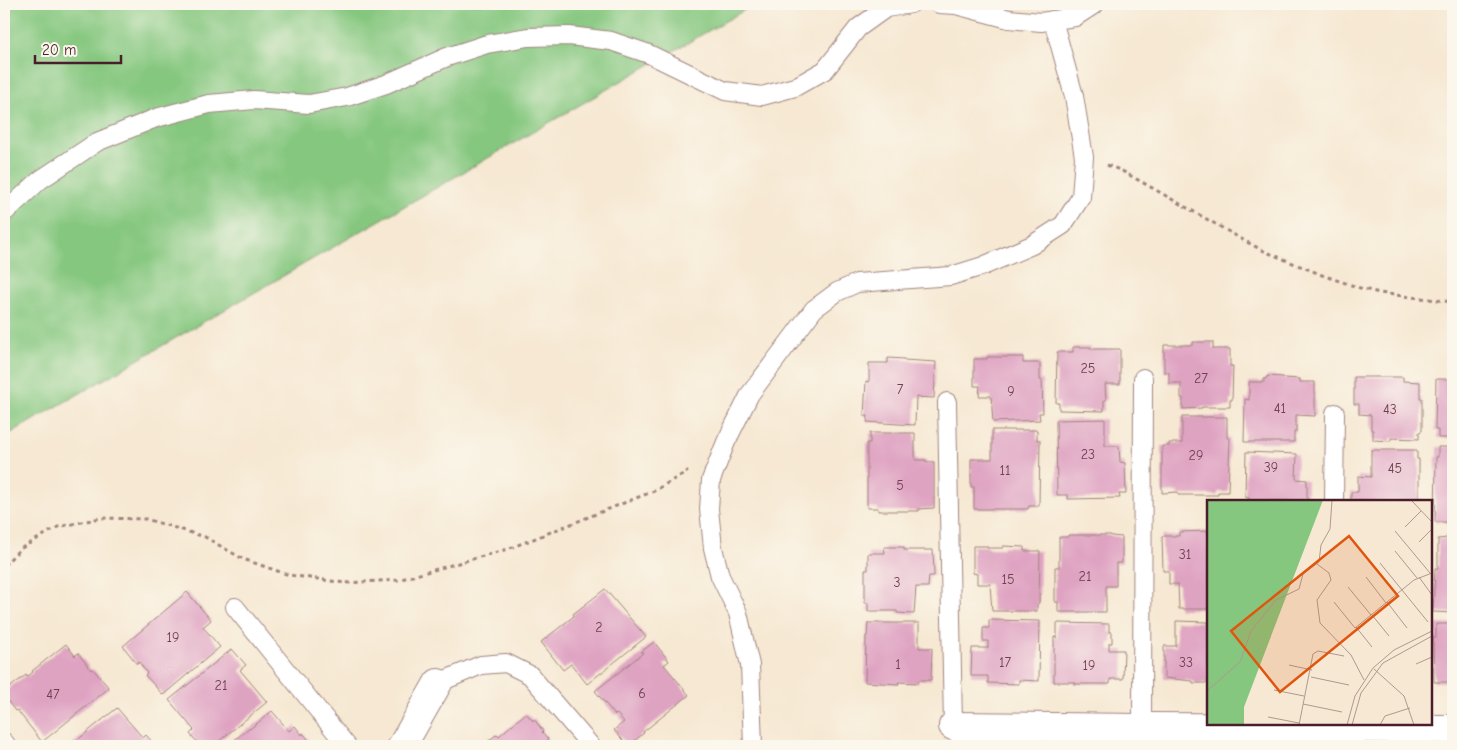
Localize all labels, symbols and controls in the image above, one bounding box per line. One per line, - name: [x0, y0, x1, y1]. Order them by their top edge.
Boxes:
- scale bar: [35, 32, 121, 64]
- text: 20 m: [42, 41, 76, 59]
- house number: 25: [1081, 360, 1095, 377]
- house number: 27: [1194, 370, 1208, 387]
- house number: 7: [897, 381, 904, 398]
- house number: 9: [1007, 383, 1015, 400]
- house number: 41: [1274, 400, 1286, 417]
- house number: 43: [1383, 401, 1397, 418]
- house number: 23: [1081, 446, 1095, 463]
- house number: 29: [1189, 447, 1203, 464]
- house number: 39: [1264, 459, 1278, 476]
- house number: 45: [1388, 460, 1402, 477]
- house number: 11: [999, 462, 1011, 479]
- house number: 5: [896, 477, 904, 494]
- inset map: [1207, 500, 1432, 725]
- house number: 31: [1179, 546, 1191, 563]
- house number: 21: [1079, 568, 1091, 585]
- house number: 15: [1001, 571, 1015, 588]
- house number: 3: [893, 574, 901, 591]
- house number: 2: [595, 619, 603, 636]
- house number: 19: [167, 629, 179, 646]
- house number: 17: [999, 654, 1011, 671]
- house number: 33: [1179, 654, 1193, 671]
- house number: 1: [895, 656, 901, 673]
- house number: 19: [1083, 657, 1095, 674]
- house number: 21: [215, 677, 227, 694]
- house number: 6: [638, 685, 646, 702]
- house number: 47: [46, 686, 60, 703]

